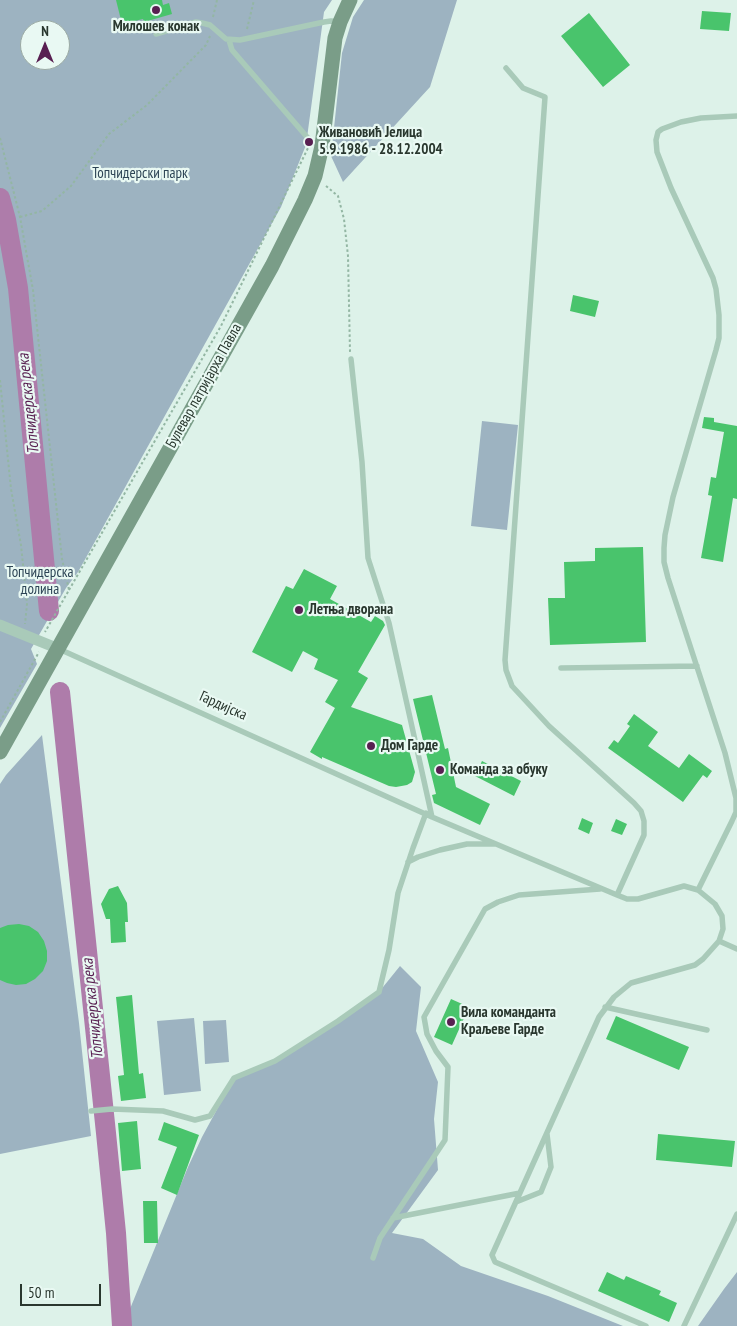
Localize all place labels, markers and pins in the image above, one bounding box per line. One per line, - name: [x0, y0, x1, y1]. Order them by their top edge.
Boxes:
- marker: Милошев конак: [150, 4, 162, 16]
- place label: Милошев конак: [113, 18, 199, 36]
- place label: Живановић Јелица 5.9.1986 - 28.12.2004: [319, 124, 443, 159]
- marker: Живановић Јелица 5.9.1986 - 28.12.2004: [303, 136, 315, 148]
- place label: Летња дворана: [309, 601, 393, 619]
- marker: Летња дворана: [293, 604, 305, 616]
- place label: Дом Гарде: [381, 737, 438, 755]
- marker: Дом Гарде: [365, 740, 377, 752]
- place label: Команда за обуку: [450, 761, 547, 779]
- marker: Команда за обуку: [434, 764, 446, 776]
- place label: Вила команданта Краљеве Гарде: [461, 1004, 556, 1039]
- marker: Вила команданта Краљеве Гарде: [445, 1016, 457, 1028]

